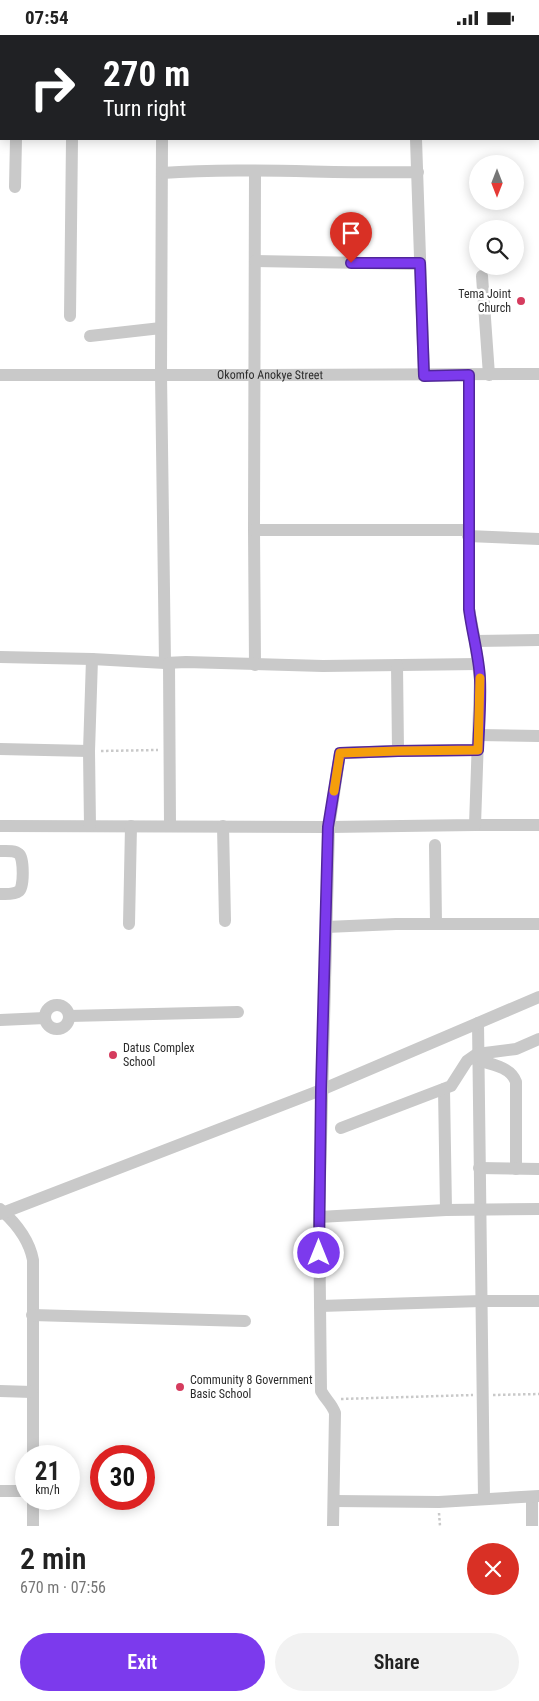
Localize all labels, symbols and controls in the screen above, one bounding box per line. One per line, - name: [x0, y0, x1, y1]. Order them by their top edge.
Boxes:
- text: 07:54: [25, 6, 69, 29]
- text: 270 m: [103, 54, 190, 95]
- icon: right: [20, 55, 85, 120]
- text: Turn right: [103, 96, 186, 121]
- north arrow: [469, 155, 524, 210]
- map controls: [469, 155, 524, 275]
- pin: [330, 212, 372, 263]
- icon: arrive: [337, 219, 365, 247]
- button: search: [469, 220, 524, 275]
- place label: Tema Joint Church: [458, 287, 511, 315]
- marker: Tema Joint Church: [515, 295, 527, 307]
- street label: Okomfo Anokye Street: [217, 368, 323, 382]
- place label: Datus Complex School: [123, 1041, 195, 1069]
- marker: Datus Complex School: [107, 1049, 119, 1061]
- position arrow: [292, 1226, 344, 1278]
- place label: Community 8 Government Basic School: [190, 1373, 313, 1401]
- marker: Community 8 Government Basic School: [174, 1381, 186, 1393]
- speed limit sign: 30: [90, 1445, 155, 1510]
- text: 21: [35, 1457, 60, 1486]
- text: km/h: [35, 1483, 60, 1497]
- text: 2 min: [20, 1541, 86, 1576]
- button: close: [467, 1543, 519, 1595]
- text: 670 m · 07:56: [20, 1578, 106, 1597]
- button: Exit: [20, 1633, 265, 1691]
- button: Share: [275, 1633, 519, 1691]

